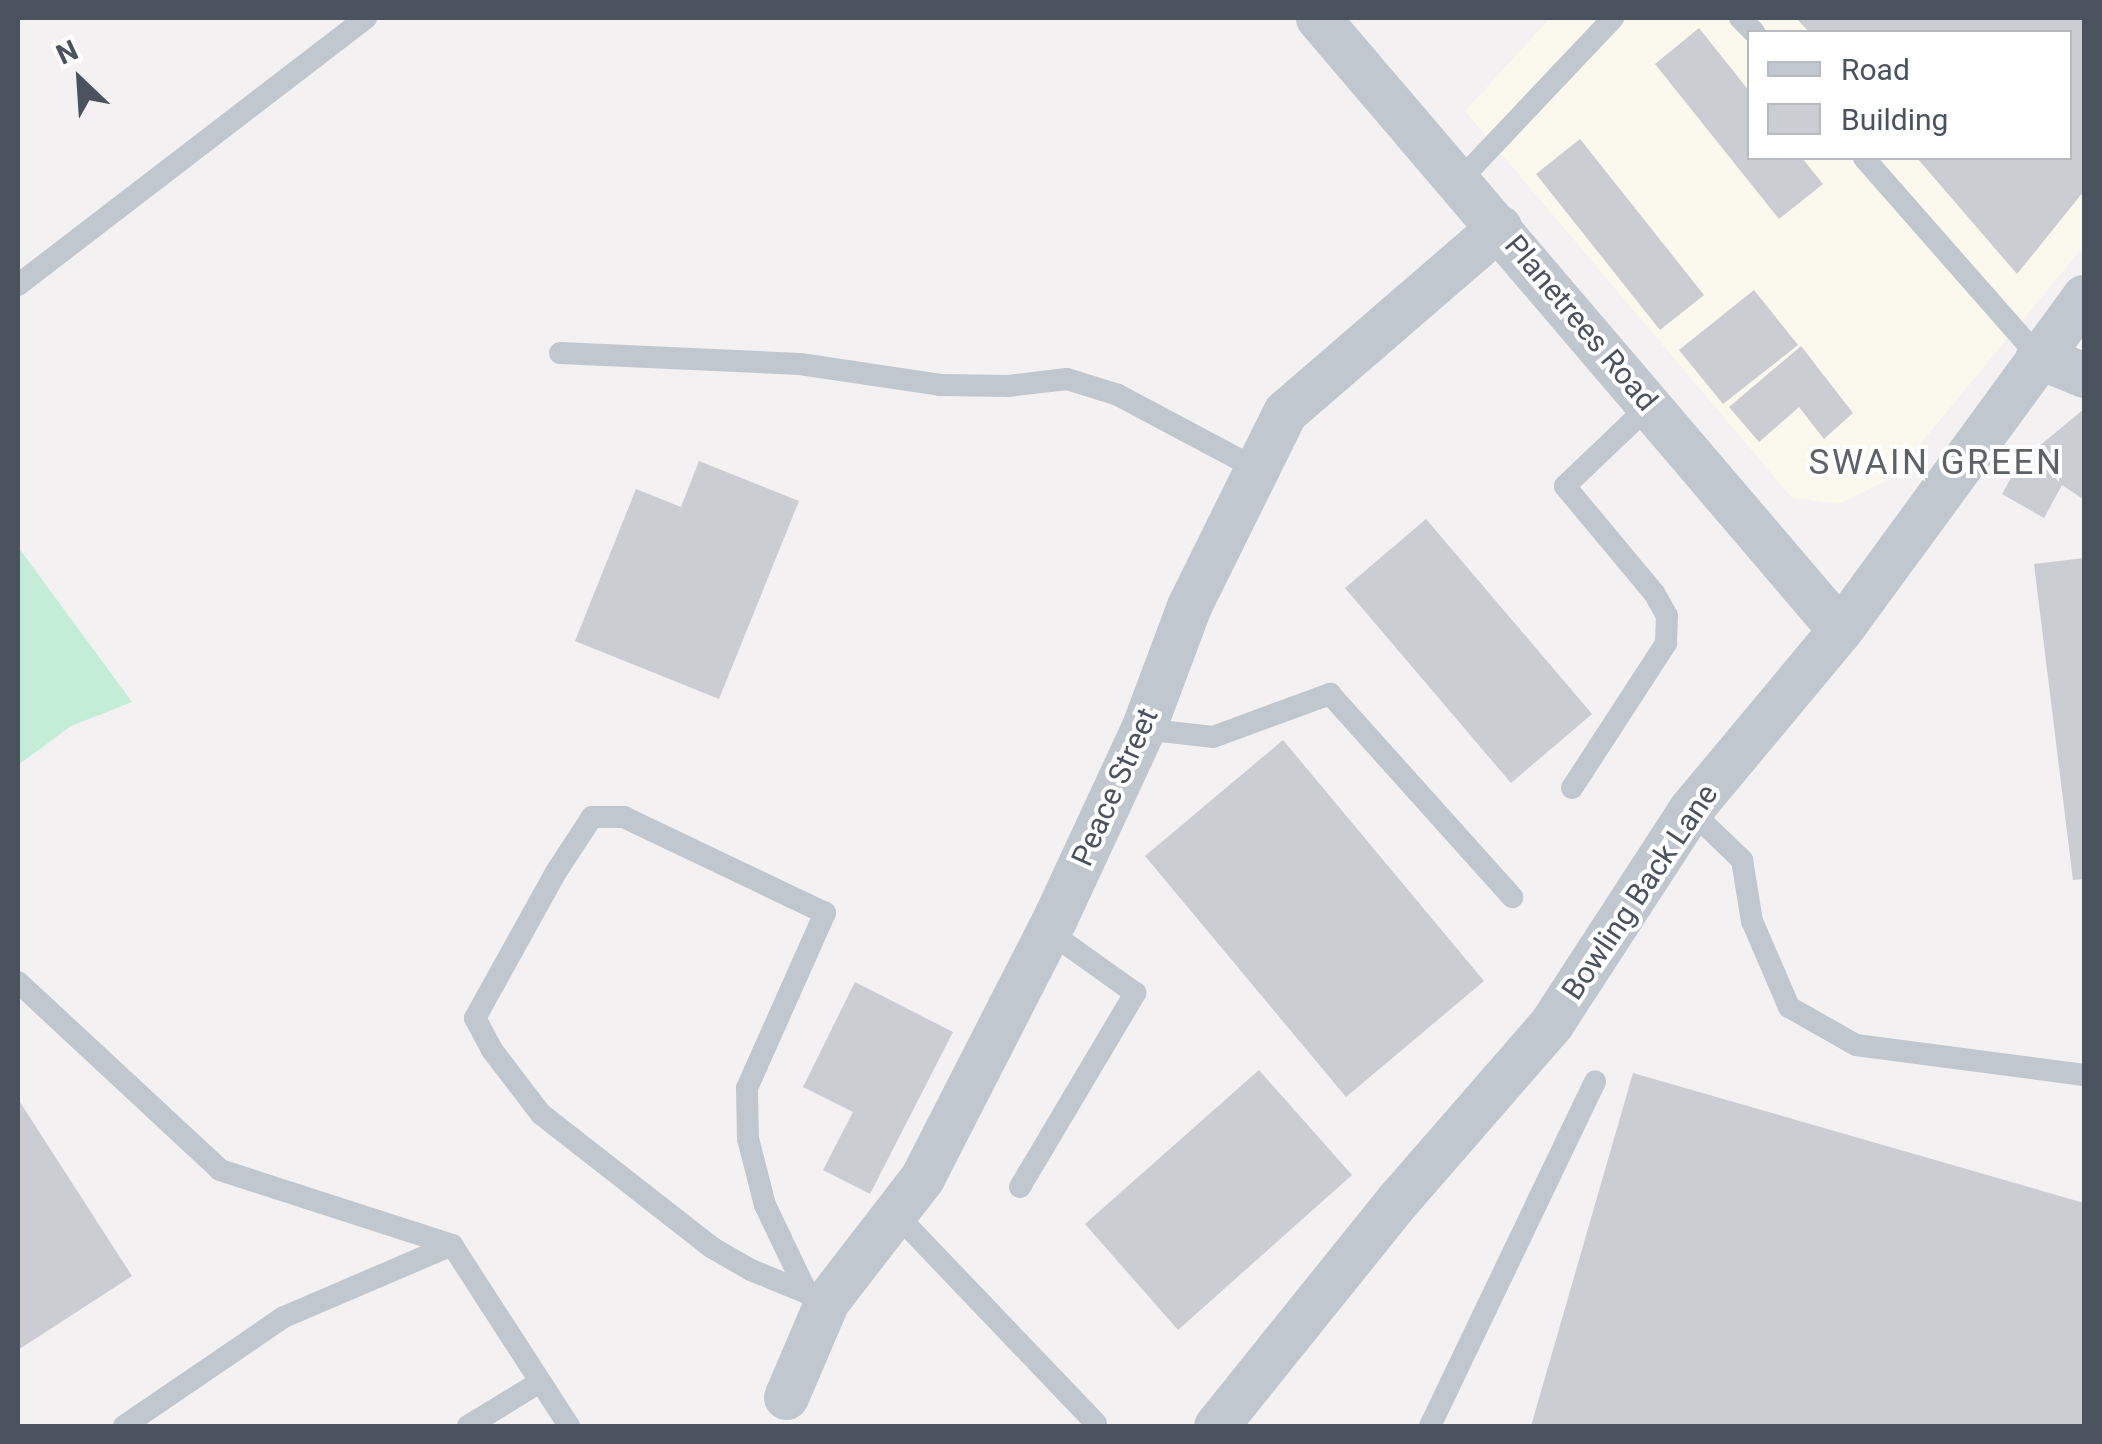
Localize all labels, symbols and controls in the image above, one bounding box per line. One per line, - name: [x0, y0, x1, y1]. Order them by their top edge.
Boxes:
- north arrow: [30, 30, 130, 130]
- legend: [1747, 30, 2072, 160]
- text: N: [51, 33, 83, 71]
- text: Road: [1841, 52, 1910, 87]
- text: Building: [1841, 102, 1948, 137]
- street label: Planetrees Road: [1497, 228, 1665, 418]
- district label: SWAIN GREEN: [1809, 442, 2063, 484]
- street label: Peace Street: [1064, 702, 1166, 872]
- street label: Bowling Back Lane: [1555, 777, 1725, 1007]

